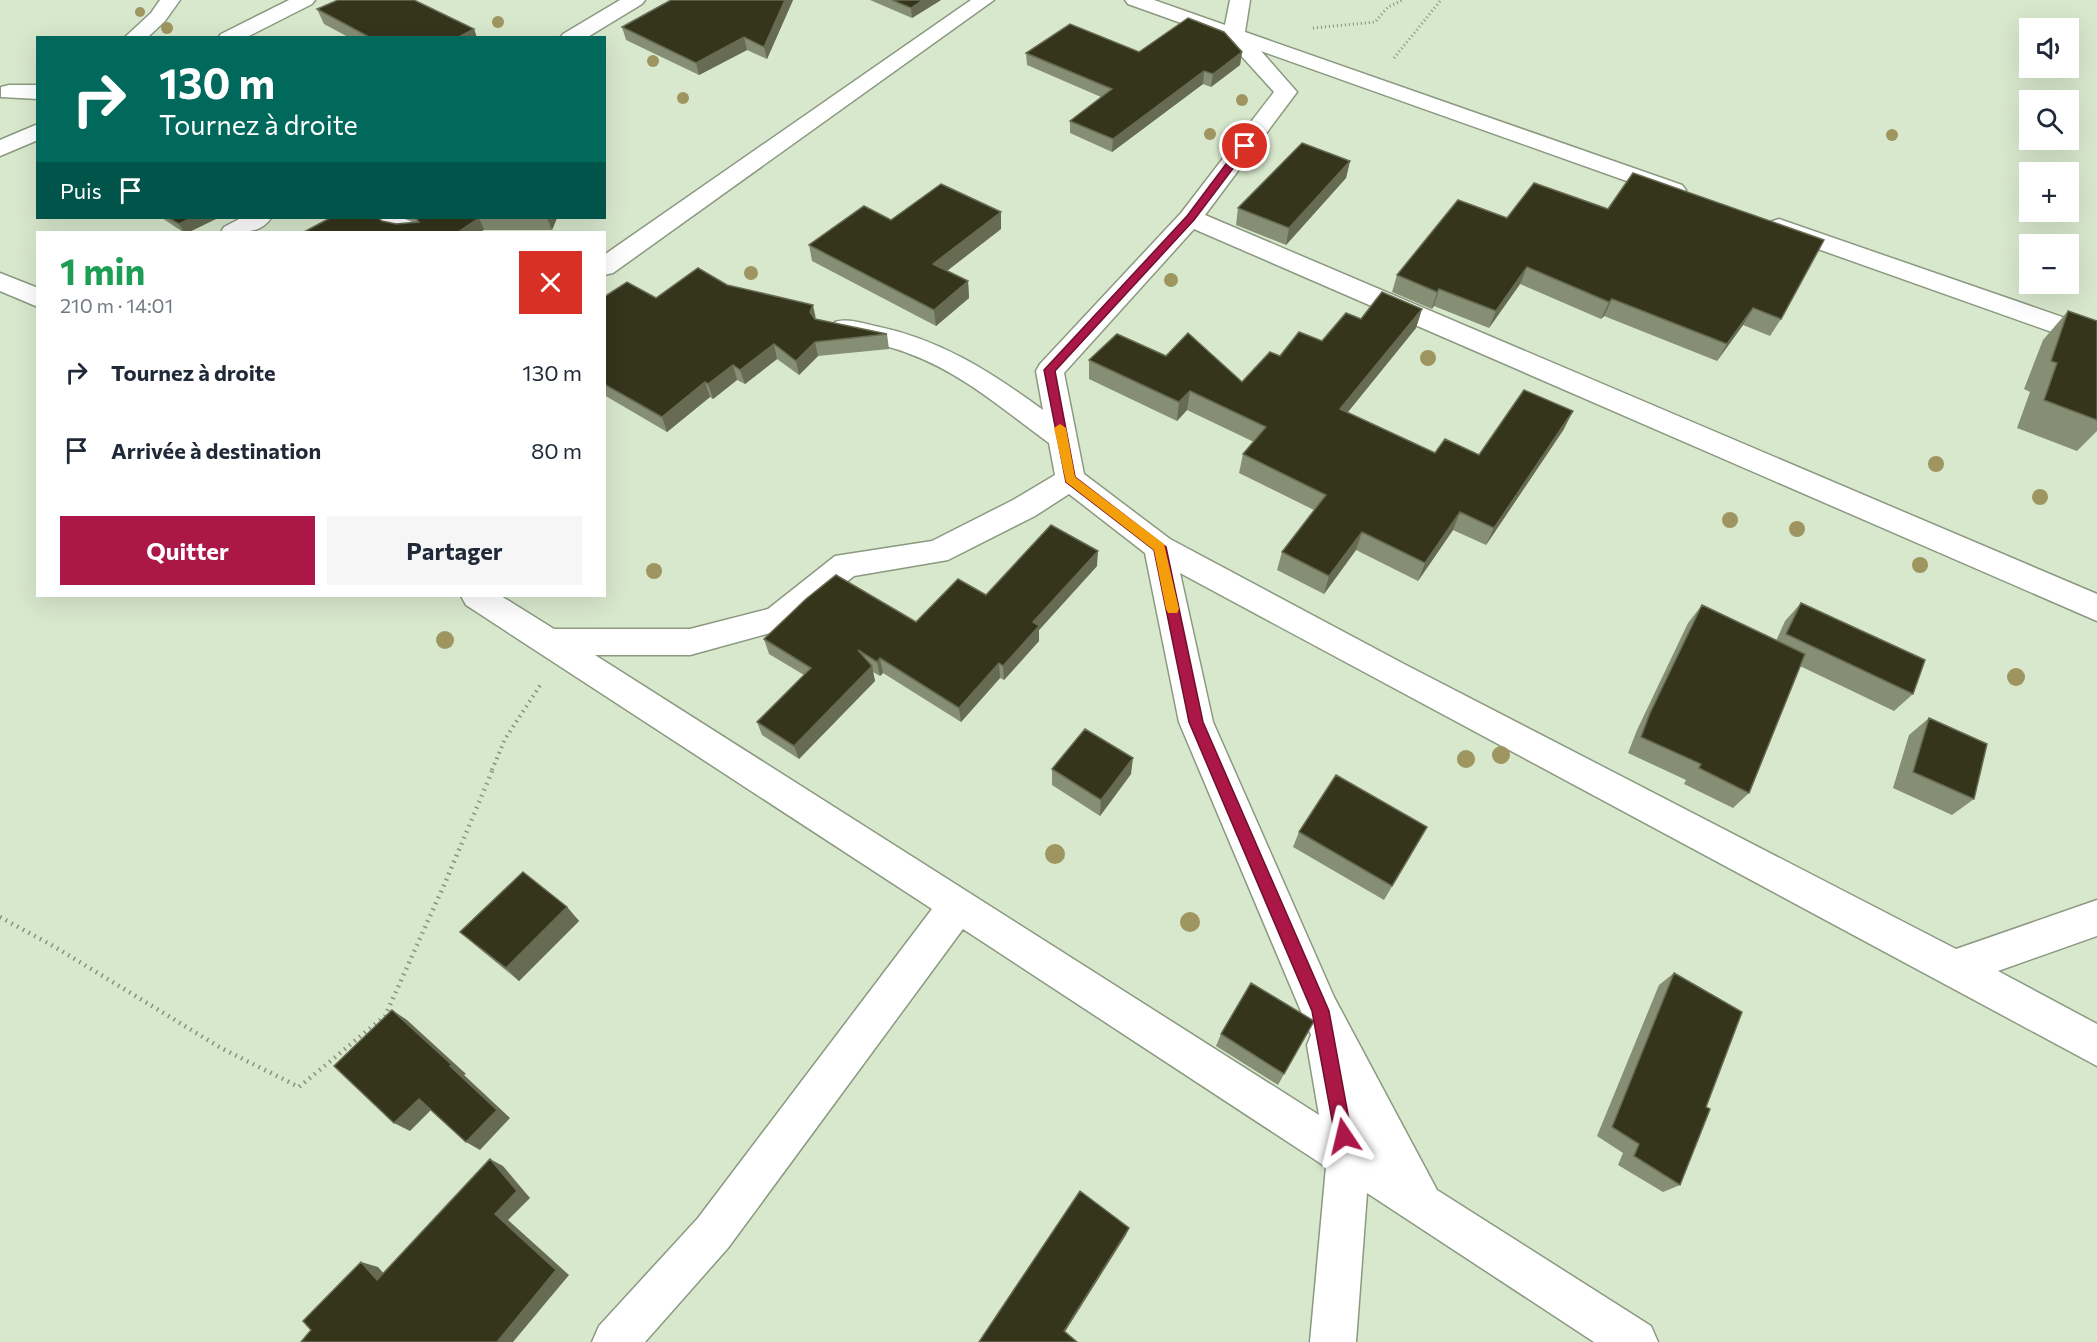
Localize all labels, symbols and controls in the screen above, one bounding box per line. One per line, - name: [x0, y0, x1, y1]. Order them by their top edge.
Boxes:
- map controls: [2019, 18, 2079, 294]
- button: sound: [2019, 18, 2079, 78]
- text: 130 m: [159, 56, 275, 108]
- icon: right: [60, 60, 138, 138]
- button: search: [2019, 90, 2079, 150]
- text: Tournez à droite: [159, 108, 358, 141]
- pin: [1219, 120, 1270, 171]
- icon: arrive: [1228, 129, 1261, 162]
- button: +: [2019, 162, 2079, 222]
- icon: arrive: [114, 174, 147, 207]
- text: Puis: [60, 177, 102, 204]
- button: −: [2019, 234, 2079, 294]
- text: 1 min: [60, 248, 145, 292]
- button: close: [519, 251, 582, 314]
- text: 210 m · 14:01: [60, 293, 173, 317]
- icon: right: [60, 356, 93, 389]
- text: Tournez à droite: [111, 359, 276, 386]
- text: 130 m: [522, 359, 582, 386]
- icon: arrive: [60, 434, 93, 467]
- text: Arrivée à destination: [111, 437, 321, 464]
- text: 80 m: [531, 437, 582, 464]
- button: Quitter: [60, 516, 315, 585]
- button: Partager: [327, 516, 582, 585]
- position arrow: [1312, 1104, 1376, 1168]

